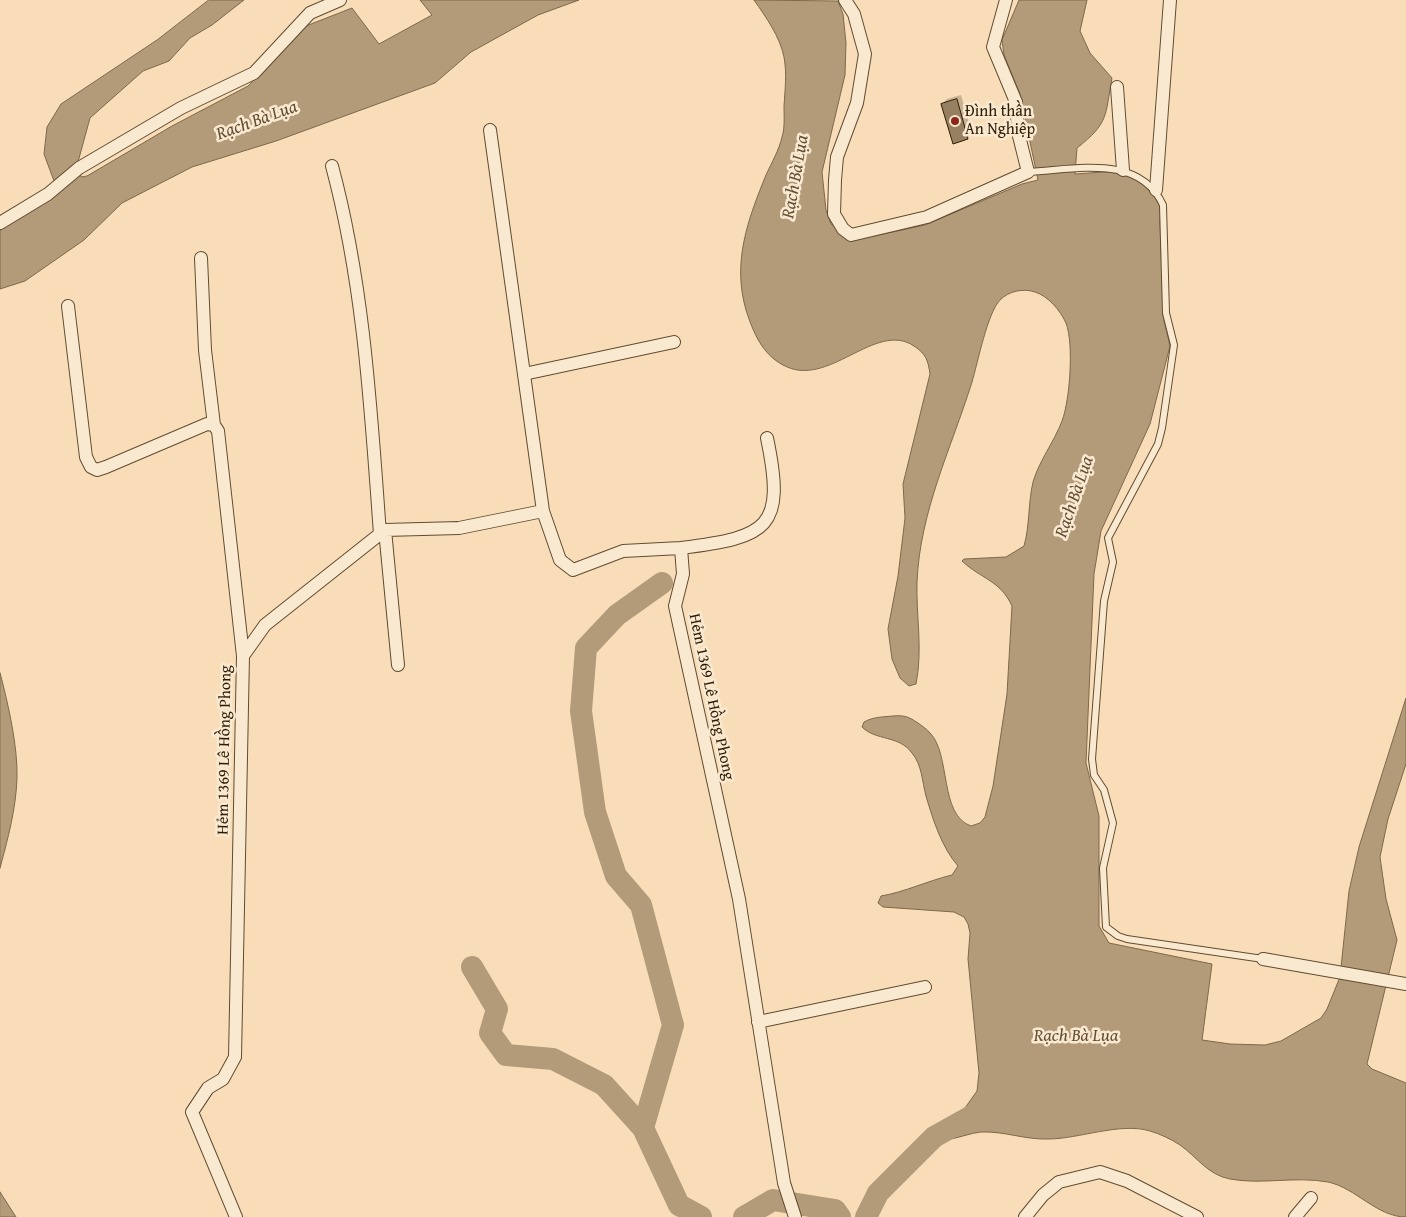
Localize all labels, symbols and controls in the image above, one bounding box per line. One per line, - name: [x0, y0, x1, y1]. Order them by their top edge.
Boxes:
- water label: Rạch Bà Lụa: [214, 96, 300, 146]
- place label: Đình thần An Nghiệp: [965, 102, 1035, 140]
- marker: Đình thần An Nghiệp: [949, 115, 961, 127]
- water label: Rạch Bà Lụa: [778, 134, 814, 220]
- water label: Rạch Bà Lụa: [1051, 454, 1099, 540]
- street label: Hẻm 1369 Lê Hồng Phong: [684, 612, 738, 782]
- street label: Hẻm 1369 Lê Hồng Phong: [214, 665, 236, 835]
- water label: Rạch Bà Lụa: [1034, 1025, 1118, 1047]

